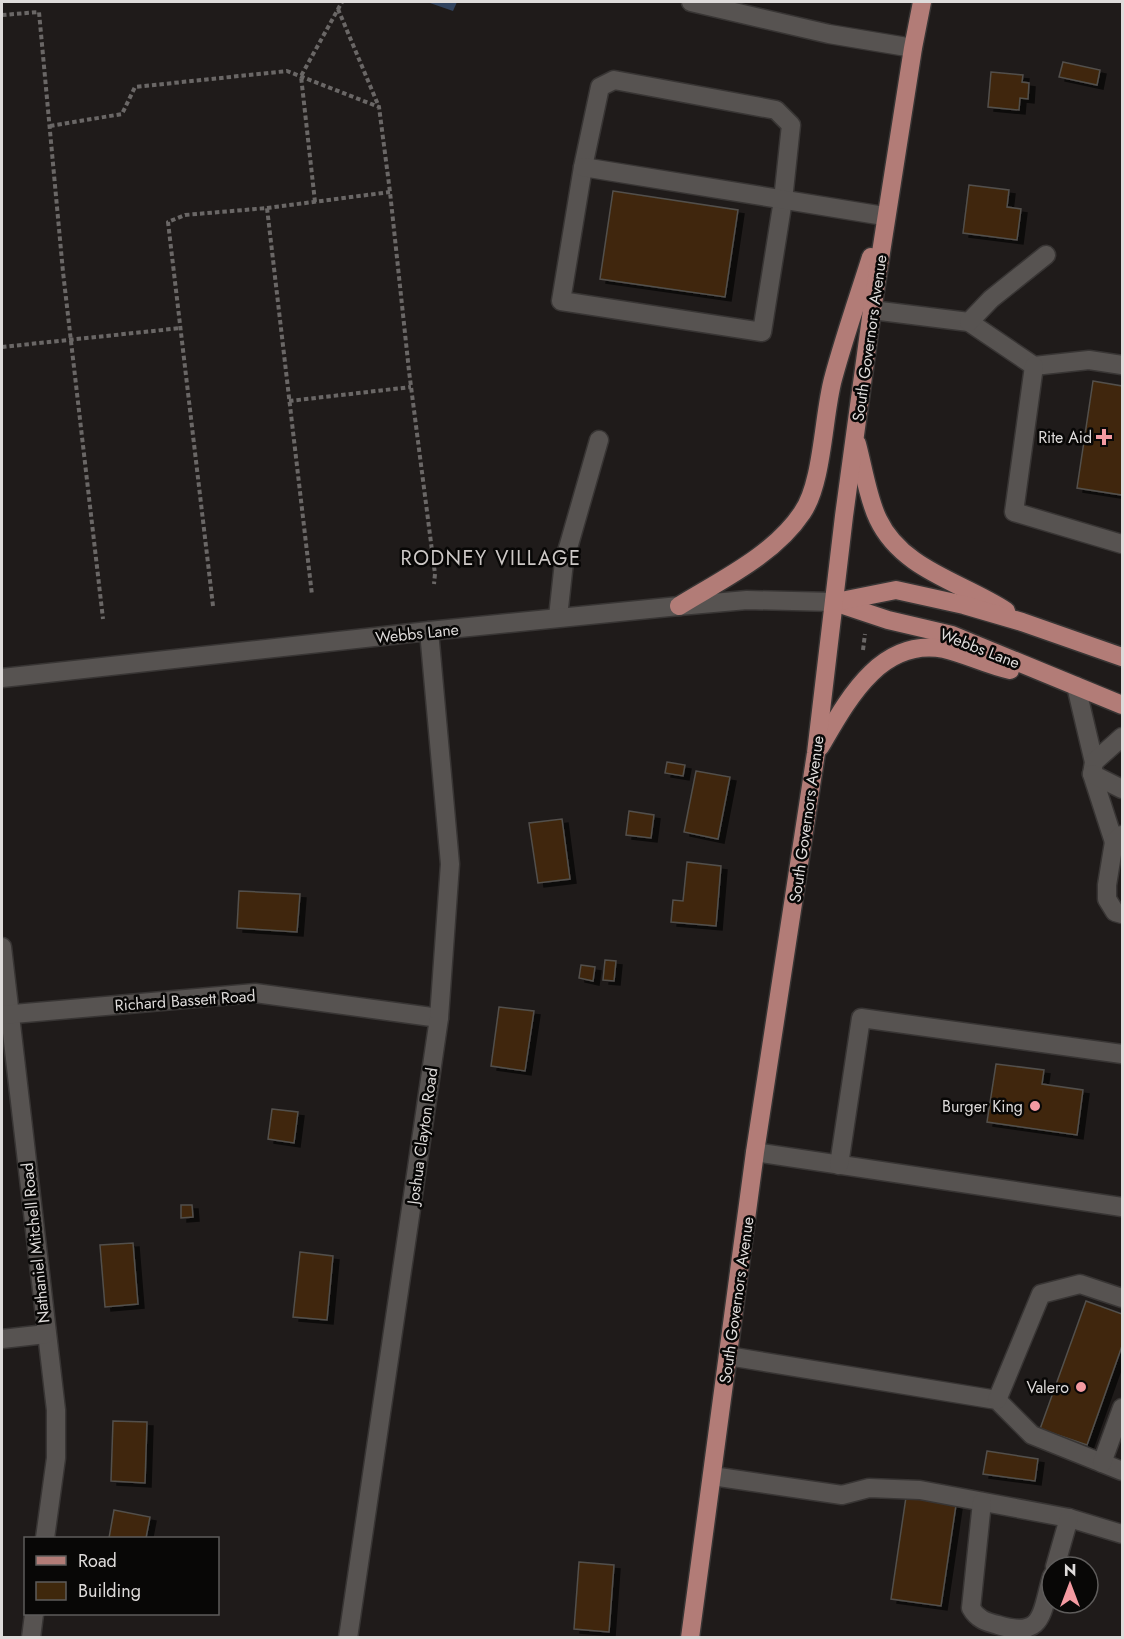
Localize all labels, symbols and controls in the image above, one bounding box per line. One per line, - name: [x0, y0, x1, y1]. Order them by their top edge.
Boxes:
- street label: South Governors Avenue: [846, 253, 893, 423]
- place label: Rite Aid: [1038, 426, 1092, 449]
- marker: Rite Aid: [1097, 430, 1111, 444]
- district label: RODNEY VILLAGE: [400, 544, 582, 573]
- street label: Webbs Lane: [374, 618, 460, 649]
- street label: Webbs Lane: [937, 623, 1023, 674]
- street label: South Governors Avenue: [783, 734, 830, 904]
- street label: Richard Bassett Road: [114, 984, 256, 1017]
- street label: Joshua Clayton Road: [401, 1066, 443, 1208]
- place label: Burger King: [942, 1095, 1023, 1118]
- marker: Burger King: [1028, 1099, 1042, 1113]
- street label: Nathaniel Mitchell Road: [16, 1162, 55, 1324]
- street label: South Governors Avenue: [713, 1215, 760, 1385]
- place label: Valero: [1026, 1376, 1069, 1399]
- marker: Valero: [1074, 1380, 1088, 1394]
- legend: [24, 1537, 219, 1615]
- text: Road: [78, 1548, 117, 1574]
- north arrow: [1040, 1555, 1100, 1615]
- text: N: [1064, 1559, 1076, 1582]
- text: Building: [78, 1578, 141, 1604]

